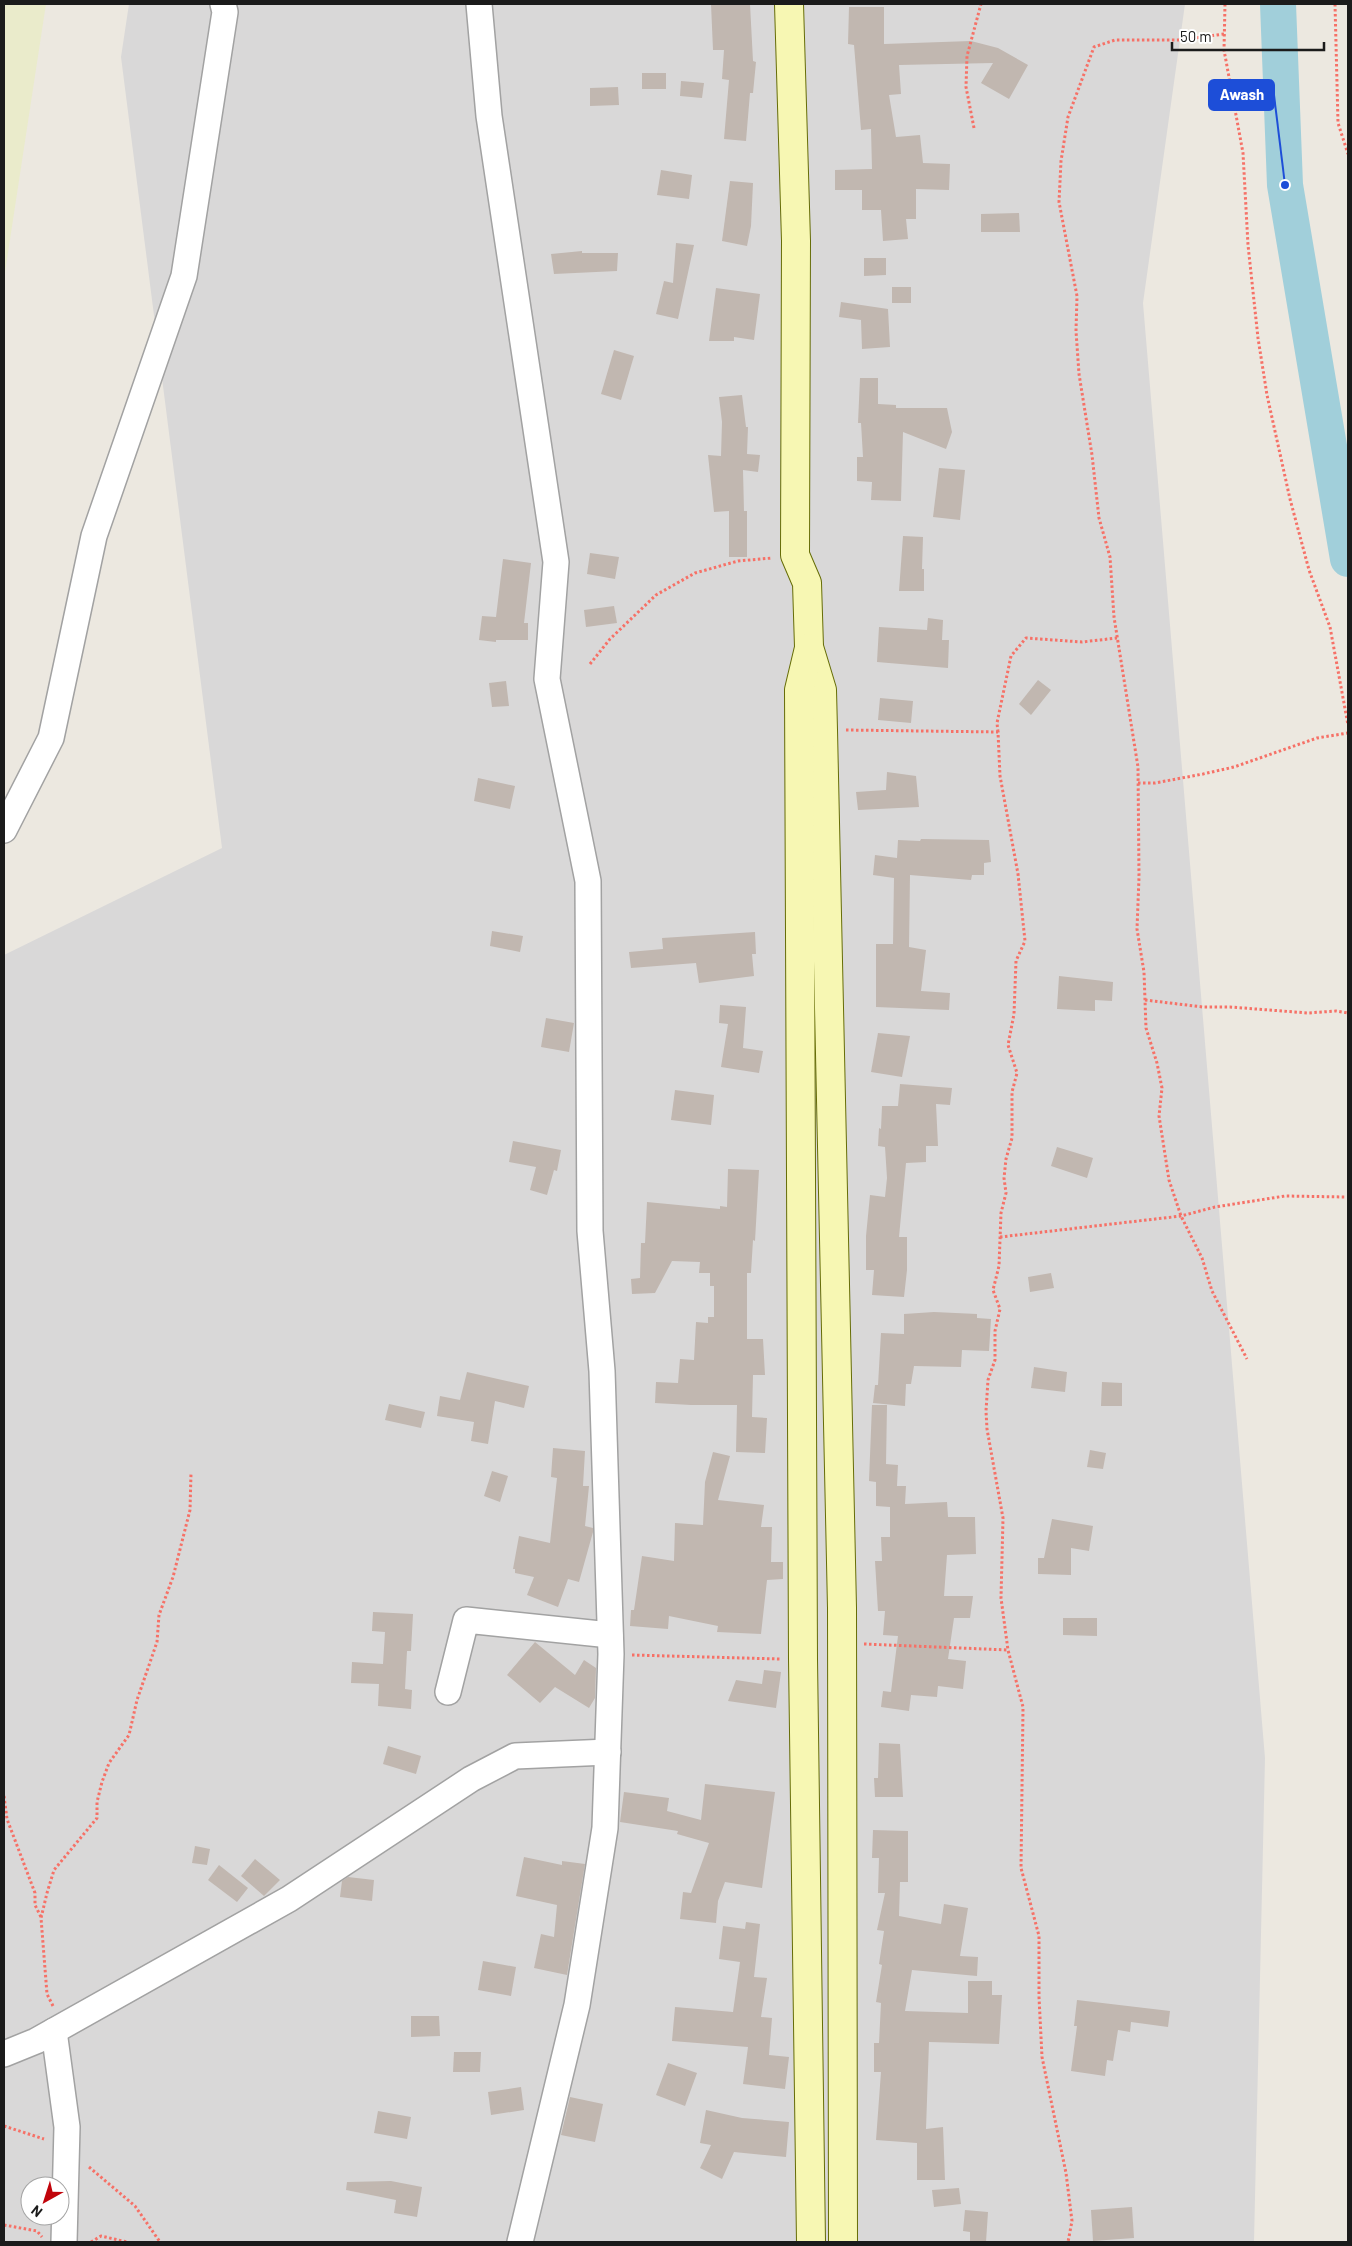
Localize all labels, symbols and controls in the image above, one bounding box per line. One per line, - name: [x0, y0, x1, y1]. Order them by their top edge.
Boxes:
- scale bar: [1172, 20, 1324, 52]
- text: 50 m: [1180, 27, 1212, 45]
- callout: Awash: [1209, 80, 1274, 110]
- text: Awash: [1220, 85, 1264, 103]
- north arrow: [20, 2176, 70, 2226]
- text: N: [28, 2202, 45, 2221]

